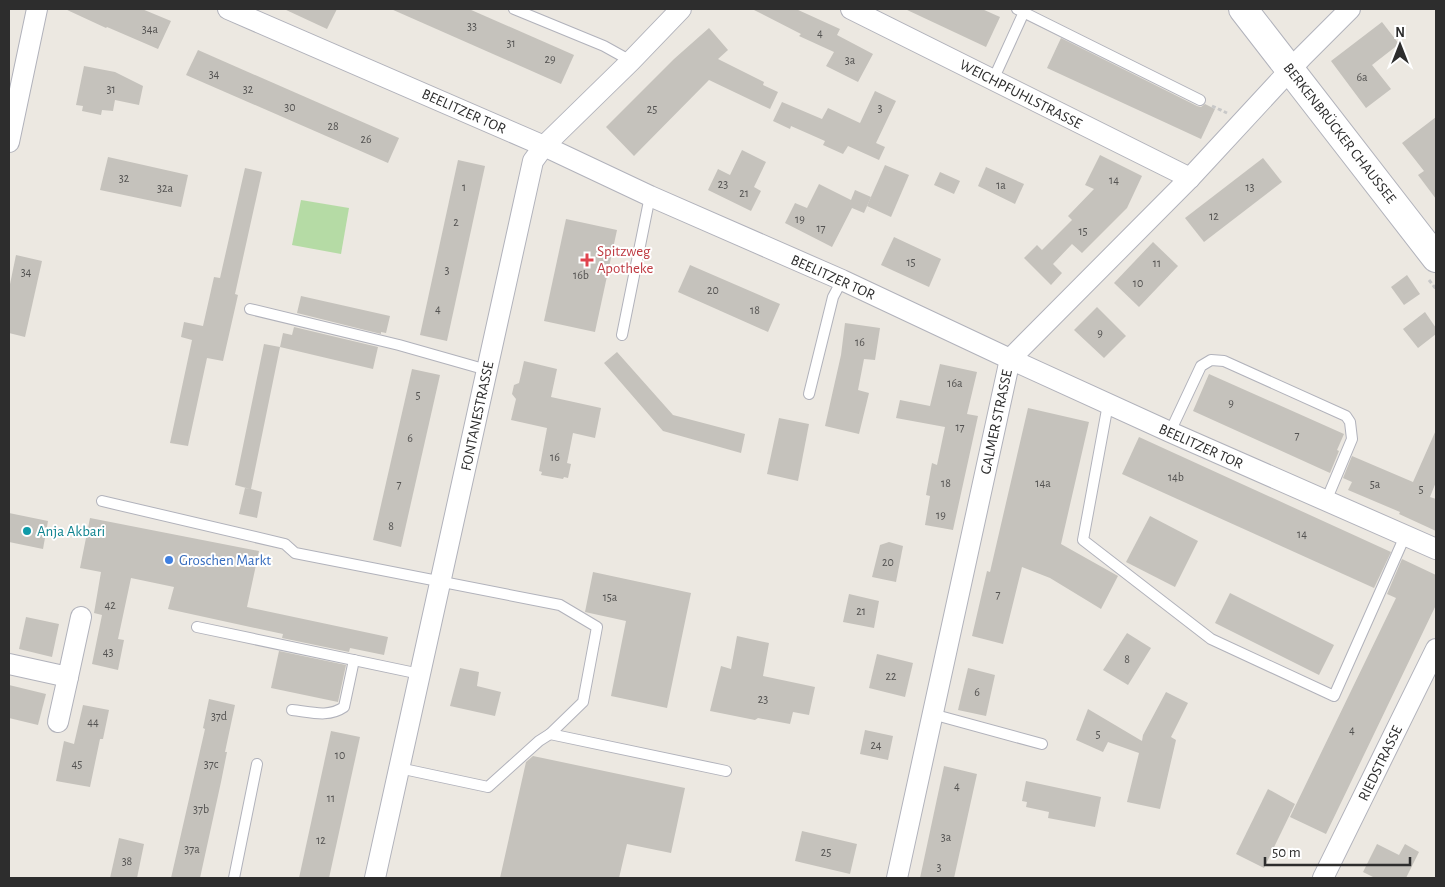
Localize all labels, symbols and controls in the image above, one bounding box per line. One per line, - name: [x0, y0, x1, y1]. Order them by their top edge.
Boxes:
- house number: 33: [467, 20, 477, 32]
- north arrow: [1375, 20, 1425, 70]
- house number: 34a: [142, 23, 159, 35]
- text: N: [1395, 26, 1405, 40]
- house number: 4: [817, 27, 823, 39]
- house number: 31: [506, 37, 516, 49]
- house number: 29: [544, 53, 556, 65]
- house number: 3a: [845, 54, 856, 66]
- street label: WEICHPFUHLSTRASSE: [957, 57, 1084, 132]
- street label: BERKENBRÜCKER CHAUSSEE: [1280, 59, 1400, 206]
- house number: 34: [209, 68, 220, 80]
- house number: 6a: [1356, 71, 1368, 83]
- house number: 31: [106, 83, 116, 95]
- house number: 32: [243, 83, 254, 95]
- street label: BEELITZER TOR: [419, 86, 508, 137]
- house number: 30: [284, 101, 296, 113]
- house number: 3: [878, 102, 883, 114]
- house number: 25: [647, 103, 657, 115]
- house number: 28: [327, 120, 339, 132]
- house number: 26: [360, 133, 372, 145]
- house number: 32: [119, 172, 130, 184]
- house number: 14: [1109, 174, 1119, 186]
- house number: 23: [718, 178, 728, 190]
- house number: 1a: [996, 179, 1006, 191]
- house number: 1: [462, 181, 466, 193]
- house number: 13: [1245, 181, 1255, 193]
- house number: 32a: [157, 182, 173, 194]
- house number: 21: [739, 187, 749, 199]
- house number: 12: [1209, 210, 1219, 222]
- house number: 19: [795, 213, 805, 225]
- house number: 2: [453, 216, 459, 228]
- house number: 17: [816, 222, 826, 234]
- house number: 15: [1078, 225, 1088, 237]
- place label: Spitzweg Apotheke: [597, 244, 653, 276]
- street label: BEELITZER TOR: [788, 252, 877, 303]
- marker: Spitzweg Apotheke: [581, 254, 593, 266]
- house number: 15: [906, 256, 916, 268]
- house number: 11: [1153, 257, 1161, 269]
- house number: 3: [445, 264, 450, 276]
- house number: 34: [21, 266, 32, 278]
- house number: 16b: [573, 269, 589, 281]
- house number: 10: [1133, 277, 1143, 289]
- house number: 20: [707, 284, 719, 296]
- house number: 4: [435, 303, 441, 315]
- house number: 18: [750, 304, 760, 316]
- house number: 9: [1097, 327, 1103, 339]
- house number: 16: [855, 336, 865, 348]
- street label: FONTANESTRASSE: [459, 360, 496, 472]
- street label: GALMER STRASSE: [978, 369, 1015, 476]
- house number: 16a: [947, 377, 963, 389]
- house number: 5: [415, 389, 421, 401]
- house number: 9: [1228, 397, 1234, 409]
- house number: 17: [955, 421, 965, 433]
- street label: BEELITZER TOR: [1156, 421, 1245, 472]
- house number: 7: [1294, 429, 1300, 441]
- house number: 6: [407, 432, 413, 444]
- house number: 16: [550, 451, 560, 463]
- house number: 14b: [1168, 471, 1184, 483]
- house number: 18: [941, 477, 951, 489]
- house number: 14a: [1035, 477, 1051, 489]
- house number: 7: [396, 478, 402, 490]
- house number: 5a: [1370, 478, 1381, 490]
- house number: 5: [1418, 483, 1424, 495]
- house number: 19: [936, 509, 946, 521]
- house number: 8: [388, 520, 394, 532]
- place label: Anja Akbari: [37, 524, 105, 539]
- marker: Anja Akbari: [21, 525, 33, 537]
- house number: 14: [1297, 528, 1307, 540]
- place label: Groschen Markt: [179, 553, 271, 568]
- marker: Groschen Markt: [163, 554, 175, 566]
- house number: 20: [882, 556, 894, 568]
- house number: 7: [995, 588, 1001, 600]
- house number: 15a: [603, 591, 618, 603]
- house number: 42: [104, 599, 116, 611]
- house number: 21: [856, 605, 866, 617]
- house number: 43: [103, 646, 113, 658]
- house number: 8: [1124, 653, 1130, 665]
- house number: 22: [886, 670, 897, 682]
- house number: 6: [974, 686, 980, 698]
- house number: 23: [758, 693, 768, 705]
- house number: 37d: [211, 710, 227, 722]
- house number: 44: [87, 716, 99, 728]
- street label: RIEDSTRASSE: [1356, 723, 1405, 803]
- house number: 4: [1349, 724, 1355, 736]
- house number: 5: [1095, 728, 1101, 740]
- house number: 24: [870, 739, 882, 751]
- house number: 10: [335, 749, 345, 761]
- house number: 45: [72, 758, 82, 770]
- house number: 37c: [204, 758, 219, 770]
- house number: 4: [954, 780, 960, 792]
- house number: 11: [327, 792, 335, 804]
- house number: 37b: [193, 803, 209, 815]
- house number: 3a: [941, 831, 952, 843]
- house number: 12: [316, 834, 326, 846]
- scale bar: [1265, 834, 1410, 866]
- house number: 37a: [184, 843, 200, 855]
- text: 50 m: [1272, 845, 1301, 860]
- house number: 25: [821, 846, 831, 858]
- house number: 38: [122, 855, 133, 867]
- house number: 3: [937, 861, 942, 873]

